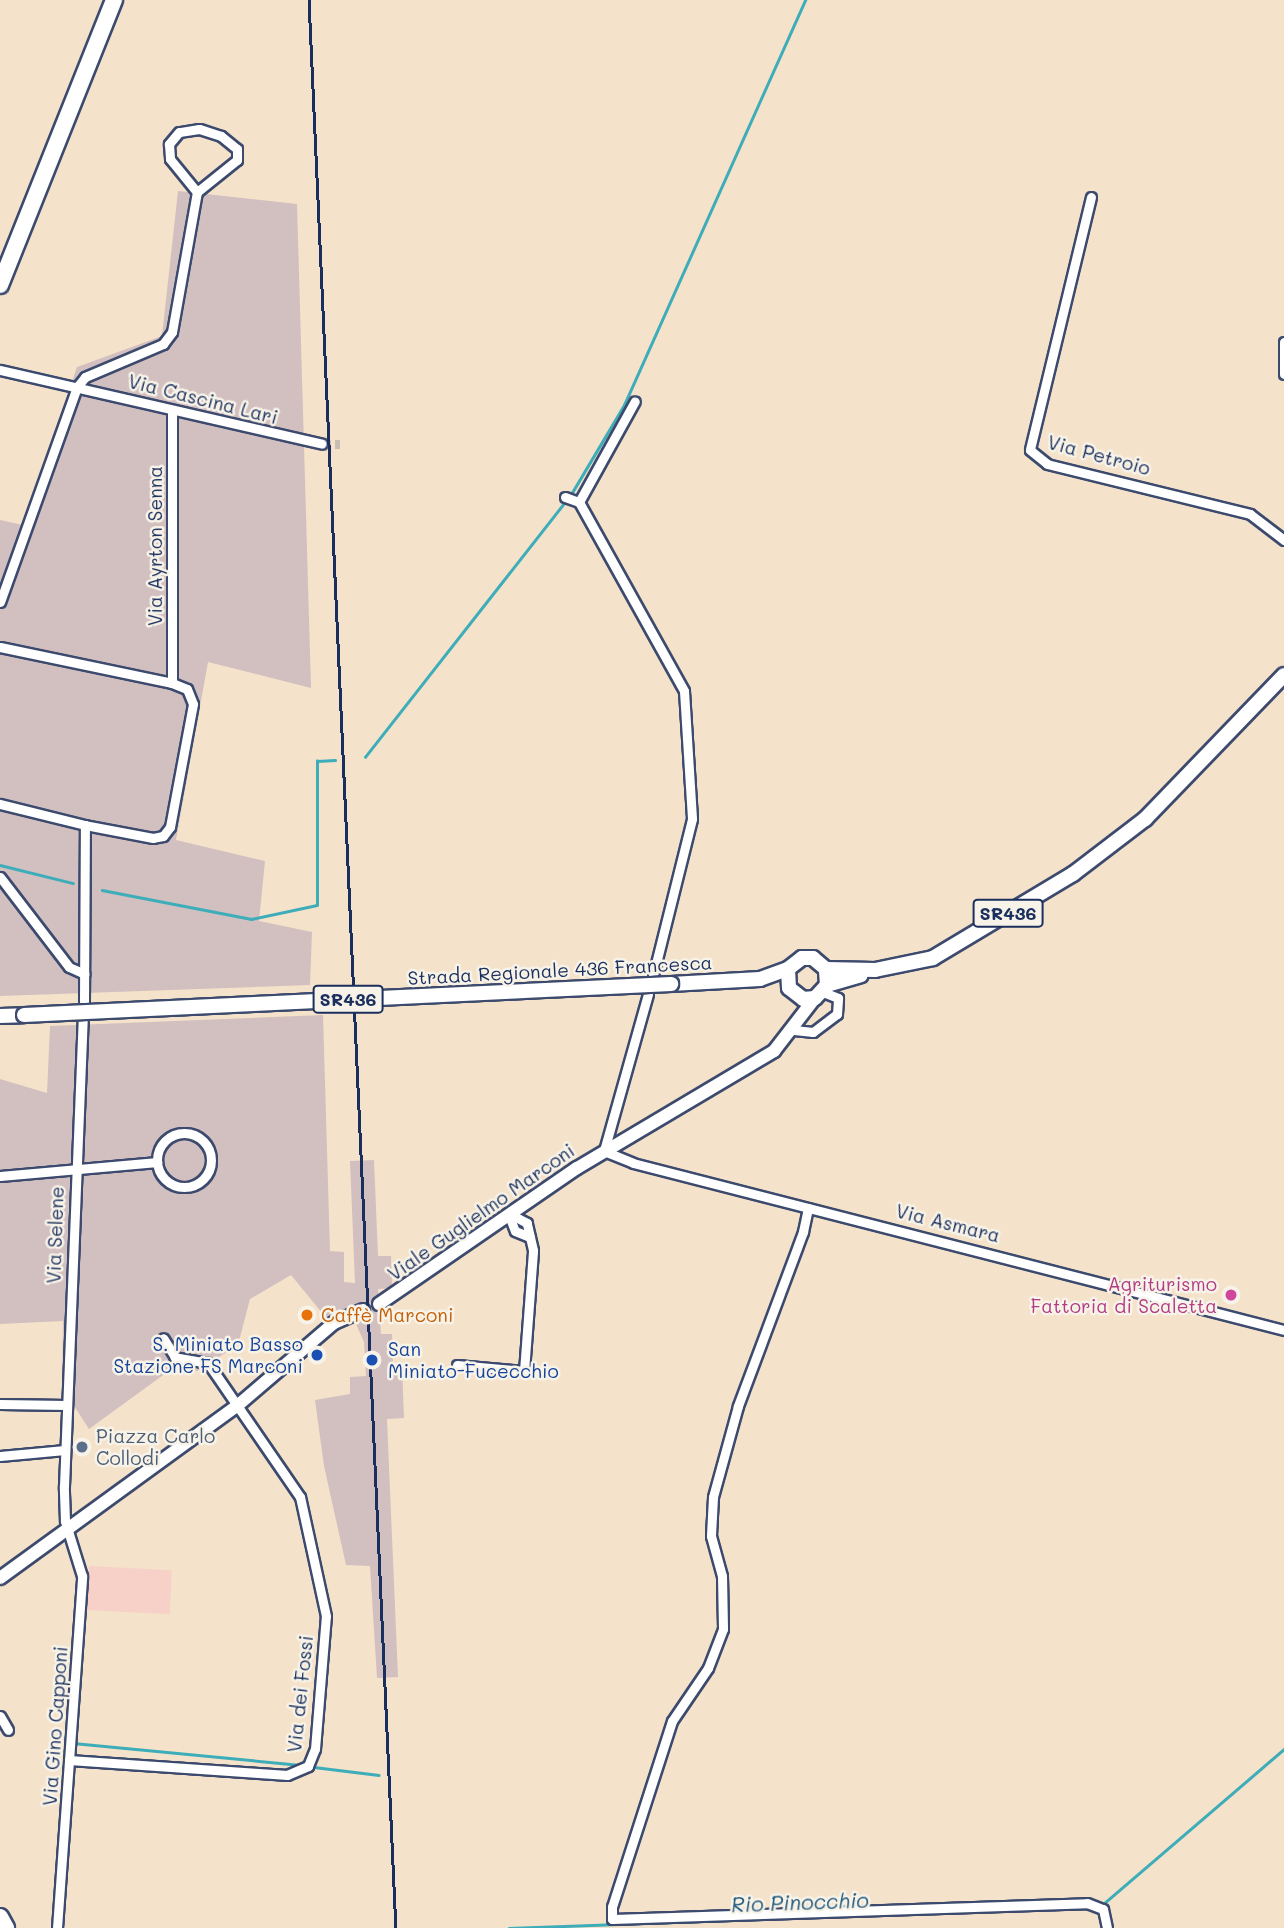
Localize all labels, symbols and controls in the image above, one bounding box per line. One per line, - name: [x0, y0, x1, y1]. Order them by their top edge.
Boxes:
- street label: Via Cascina Lari: [126, 369, 280, 429]
- street label: Via Petroio: [1045, 430, 1153, 480]
- street label: Via Ayrton Senna: [144, 466, 166, 626]
- road number: SR436: [971, 898, 1045, 928]
- street label: Strada Regionale 436 Francesca: [407, 951, 713, 989]
- road number: SR436: [311, 984, 385, 1014]
- street label: Viale Guglielmo Marconi: [383, 1139, 579, 1285]
- street label: Via Selene: [42, 1186, 68, 1284]
- street label: Via Asmara: [893, 1199, 1003, 1247]
- place label: Agriturismo Fattoria di Scaletta: [1031, 1273, 1217, 1317]
- marker: Agriturismo Fattoria di Scaletta: [1223, 1287, 1239, 1303]
- place label: Caffè Marconi: [321, 1304, 454, 1326]
- marker: Caffè Marconi: [299, 1307, 315, 1323]
- place label: S. Miniato Basso Stazione FS Marconi: [113, 1333, 303, 1377]
- place label: San Miniato-Fucecchio: [388, 1338, 559, 1382]
- marker: S. Miniato Basso Stazione FS Marconi: [309, 1347, 325, 1363]
- marker: San Miniato-Fucecchio: [362, 1350, 382, 1370]
- place label: Piazza Carlo Collodi: [96, 1425, 215, 1469]
- marker: Piazza Carlo Collodi: [74, 1439, 90, 1455]
- street label: Via dei Fossi: [283, 1634, 317, 1754]
- street label: Via Gino Capponi: [38, 1645, 72, 1807]
- water label: Rio Pinocchio: [731, 1887, 869, 1917]

